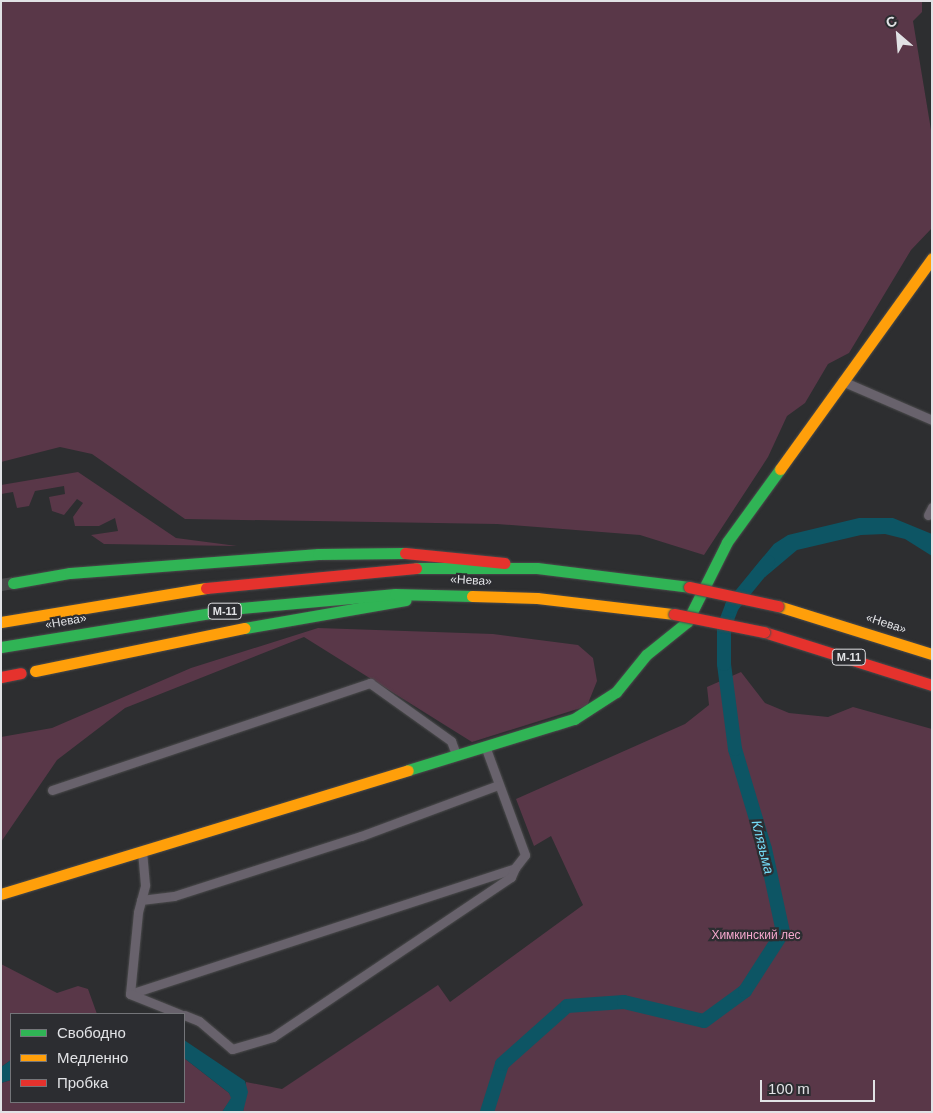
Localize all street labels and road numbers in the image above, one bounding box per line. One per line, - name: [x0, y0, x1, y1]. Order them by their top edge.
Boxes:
- street label: «Нева»: [450, 573, 492, 589]
- road number: М-11: [208, 602, 242, 620]
- street label: «Нева»: [44, 611, 88, 633]
- street label: «Нева»: [864, 611, 908, 637]
- road number: М-11: [832, 649, 866, 666]

